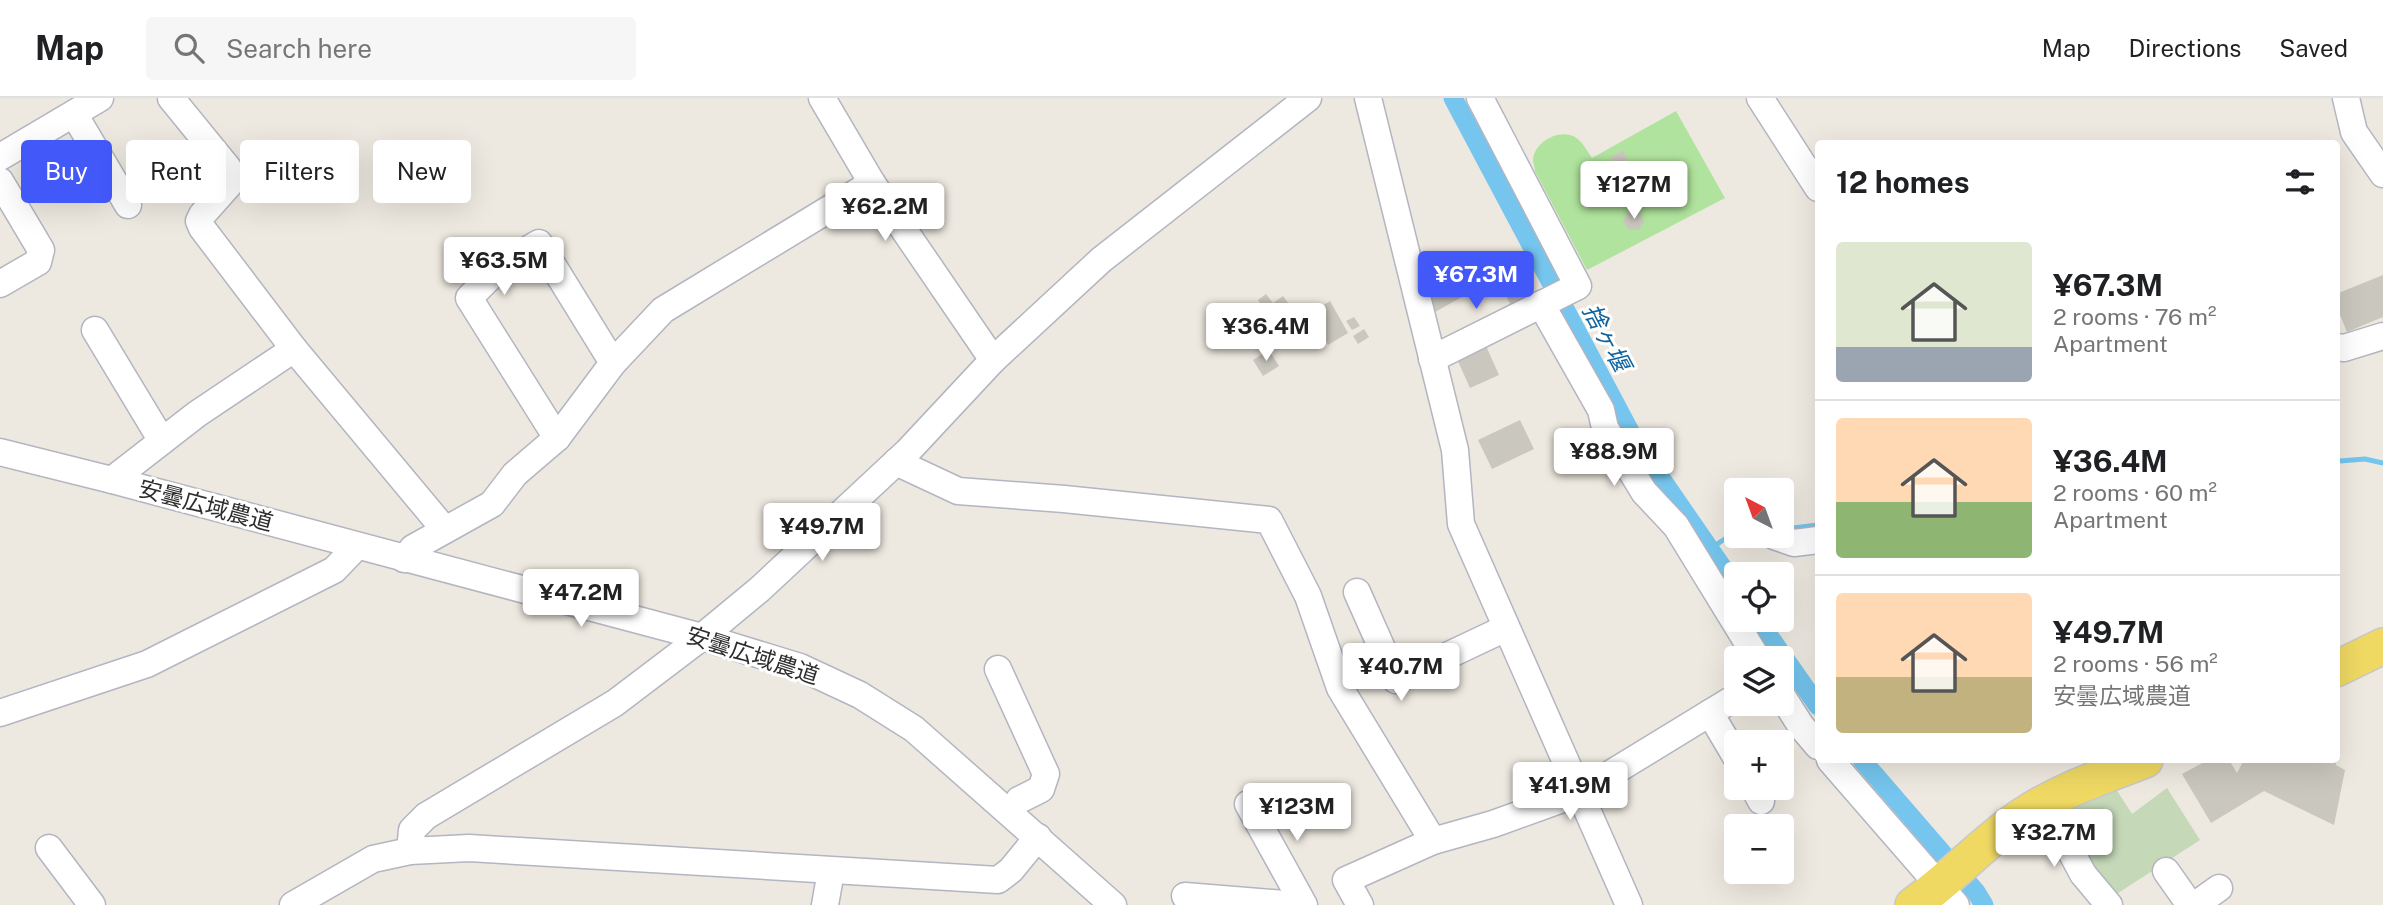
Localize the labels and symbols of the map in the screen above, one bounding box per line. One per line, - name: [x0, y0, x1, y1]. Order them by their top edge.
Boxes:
- pin: ¥127M: [1585, 162, 1683, 221]
- pin: ¥62.2M: [828, 184, 942, 243]
- pin: ¥63.5M: [447, 238, 561, 297]
- pin: ¥67.3M: [1419, 252, 1533, 311]
- water label: 捨ヶ堰: [1578, 299, 1638, 379]
- pin: ¥36.4M: [1209, 303, 1323, 363]
- pin: ¥88.9M: [1557, 428, 1671, 488]
- street label: 安曇広域農道: [136, 474, 276, 536]
- north arrow: [1724, 478, 1794, 548]
- pin: ¥49.7M: [765, 504, 879, 563]
- pin: ¥47.2M: [524, 570, 638, 629]
- street label: 安曇広域農道: [683, 621, 823, 689]
- pin: ¥40.7M: [1344, 644, 1458, 703]
- pin: ¥41.9M: [1513, 762, 1627, 822]
- pin: ¥123M: [1248, 784, 1346, 843]
- pin: ¥32.7M: [1997, 810, 2111, 869]

